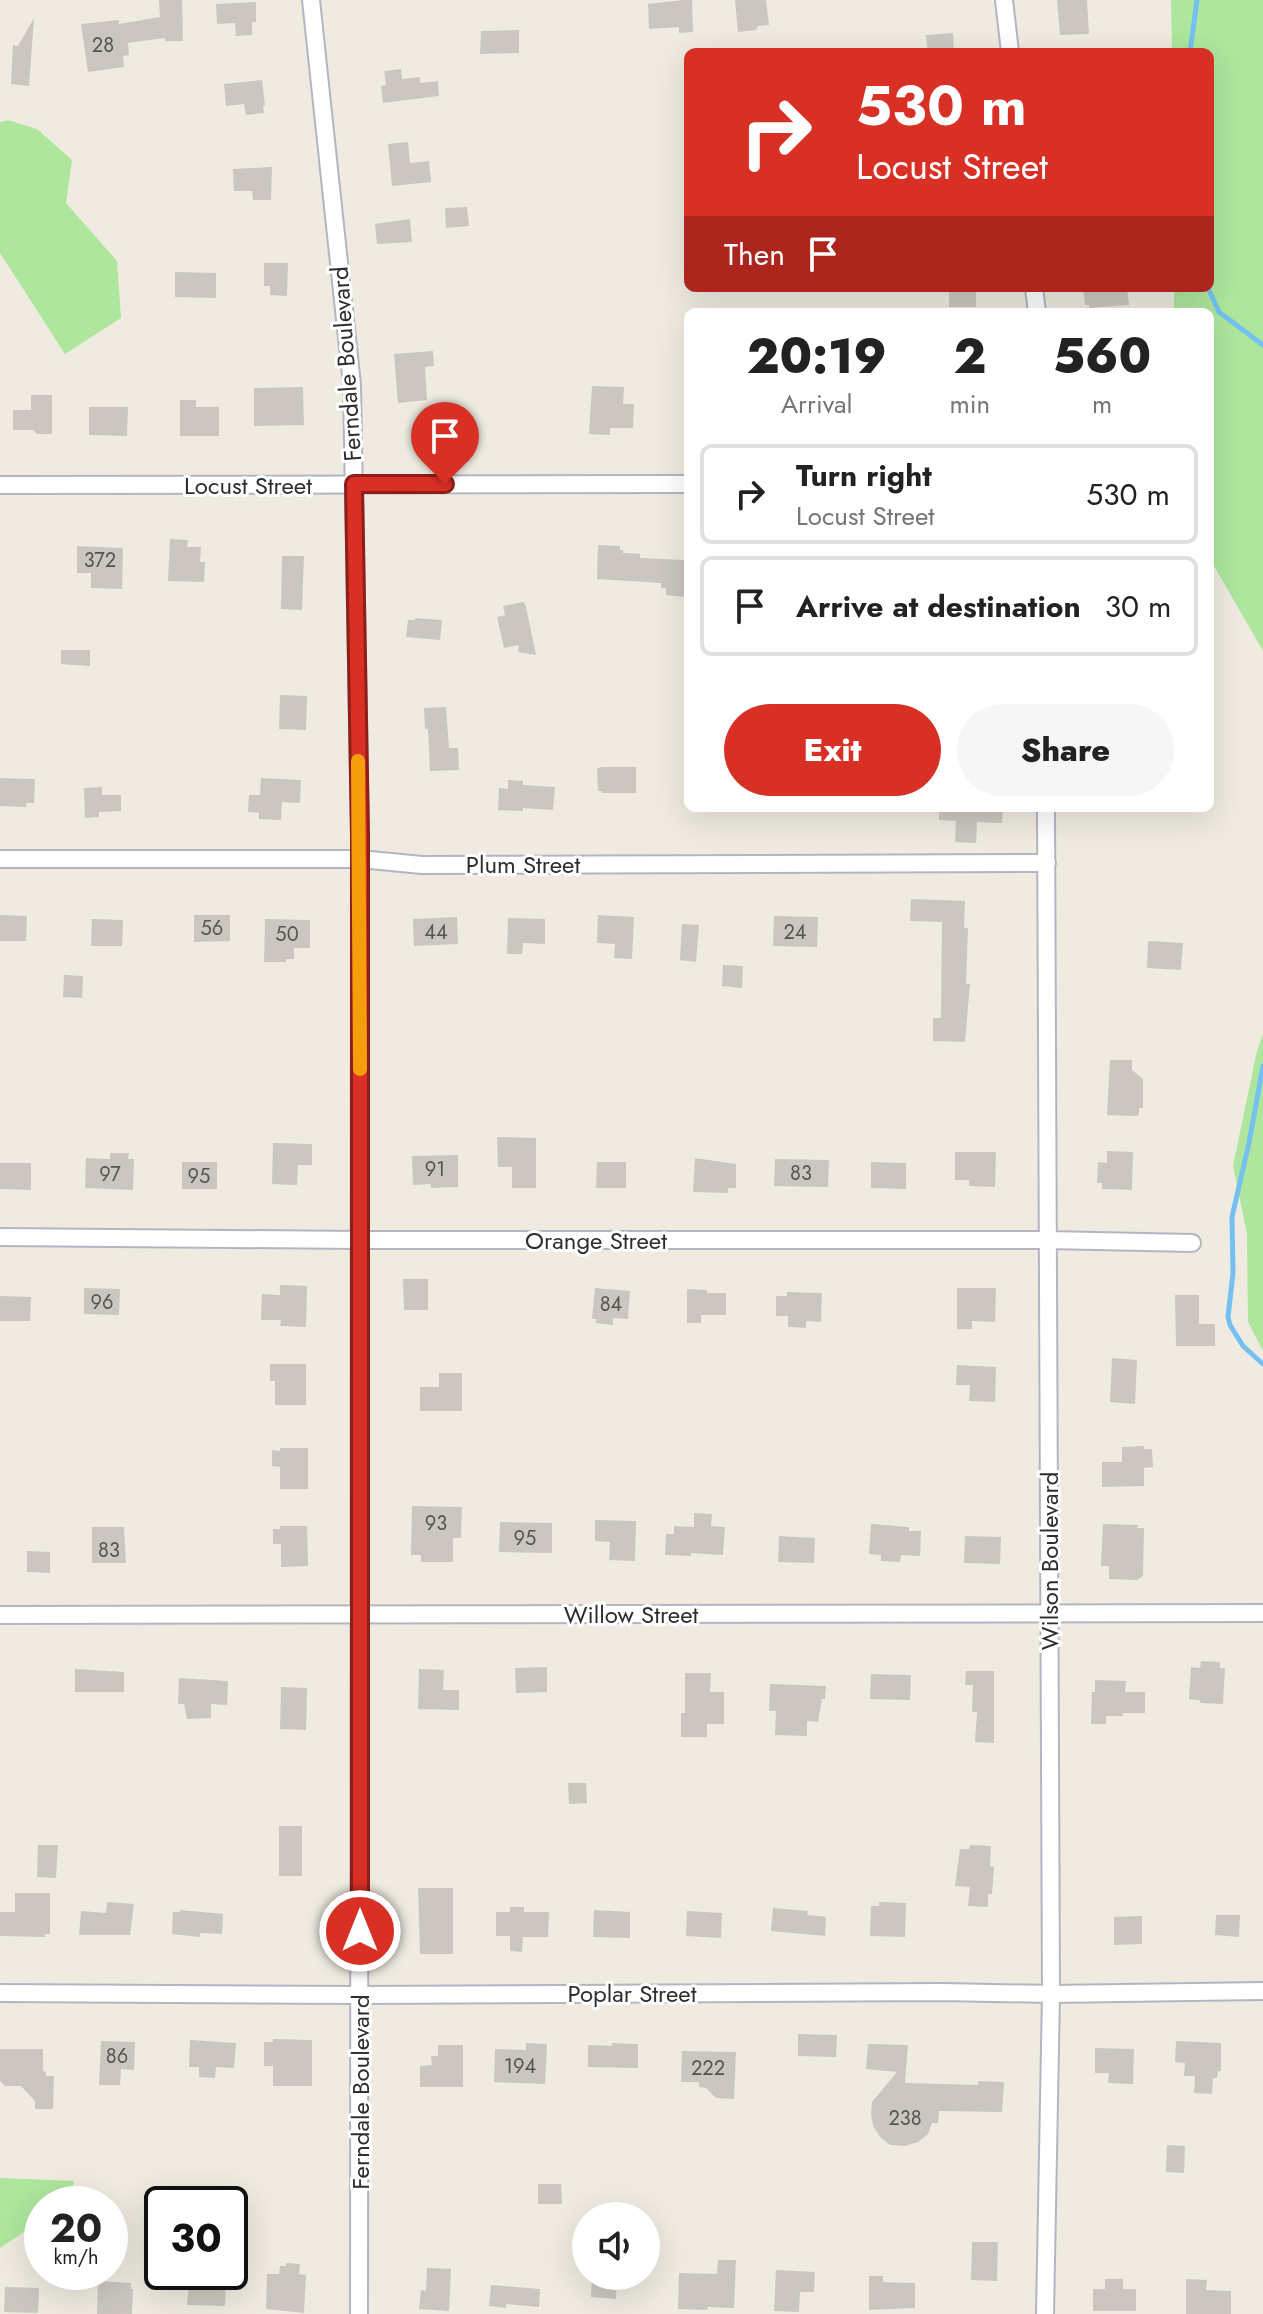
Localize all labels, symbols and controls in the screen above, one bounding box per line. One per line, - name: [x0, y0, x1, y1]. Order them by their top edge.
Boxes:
- house number: 28: [92, 31, 114, 60]
- text: 530 m: [856, 65, 1027, 146]
- icon: right: [724, 80, 828, 184]
- text: Locust Street: [856, 140, 1048, 192]
- icon: arrive: [801, 232, 845, 276]
- text: Then: [724, 233, 785, 276]
- street label: Ferndale Boulevard: [322, 265, 370, 463]
- text: 20:19: [747, 322, 887, 391]
- text: 2: [953, 322, 986, 391]
- text: 560: [1053, 322, 1151, 391]
- text: Arrival: [781, 385, 853, 423]
- text: min: [950, 385, 990, 423]
- text: m: [1092, 385, 1112, 423]
- pin: [411, 402, 479, 484]
- icon: arrive: [423, 414, 467, 458]
- text: Turn right: [796, 454, 932, 497]
- street label: Locust Street: [184, 468, 312, 503]
- icon: right: [728, 472, 772, 516]
- text: 530 m: [1086, 473, 1170, 516]
- text: Locust Street: [796, 497, 935, 535]
- house number: 372: [84, 546, 116, 575]
- icon: arrive: [728, 584, 772, 628]
- text: Arrive at destination: [796, 585, 1081, 628]
- text: 30 m: [1105, 585, 1171, 628]
- button: Exit: [724, 704, 941, 796]
- button: Share: [957, 704, 1174, 796]
- street label: Plum Street: [466, 847, 580, 882]
- house number: 56: [201, 914, 223, 943]
- house number: 44: [424, 918, 448, 947]
- house number: 24: [783, 918, 807, 947]
- house number: 50: [275, 920, 299, 949]
- house number: 91: [425, 1155, 445, 1184]
- house number: 83: [790, 1159, 812, 1188]
- house number: 97: [99, 1160, 121, 1189]
- house number: 95: [188, 1162, 210, 1191]
- street label: Orange Street: [525, 1223, 667, 1258]
- house number: 96: [90, 1288, 114, 1317]
- house number: 84: [600, 1290, 623, 1319]
- street label: Wilson Boulevard: [1032, 1472, 1067, 1650]
- house number: 93: [425, 1509, 447, 1538]
- house number: 95: [514, 1524, 536, 1553]
- house number: 83: [98, 1536, 120, 1565]
- street label: Willow Street: [564, 1597, 699, 1632]
- position arrow: [318, 1889, 402, 1973]
- street label: Poplar Street: [568, 1976, 697, 2011]
- street label: Ferndale Boulevard: [343, 1994, 378, 2190]
- house number: 86: [106, 2042, 128, 2071]
- house number: 194: [504, 2052, 536, 2081]
- house number: 222: [691, 2054, 725, 2083]
- house number: 238: [888, 2104, 922, 2133]
- speed limit sign: 30: [144, 2186, 248, 2290]
- text: 20: [50, 2199, 102, 2257]
- map controls: [572, 2202, 660, 2290]
- button: sound: [572, 2202, 660, 2290]
- text: km/h: [53, 2243, 99, 2272]

